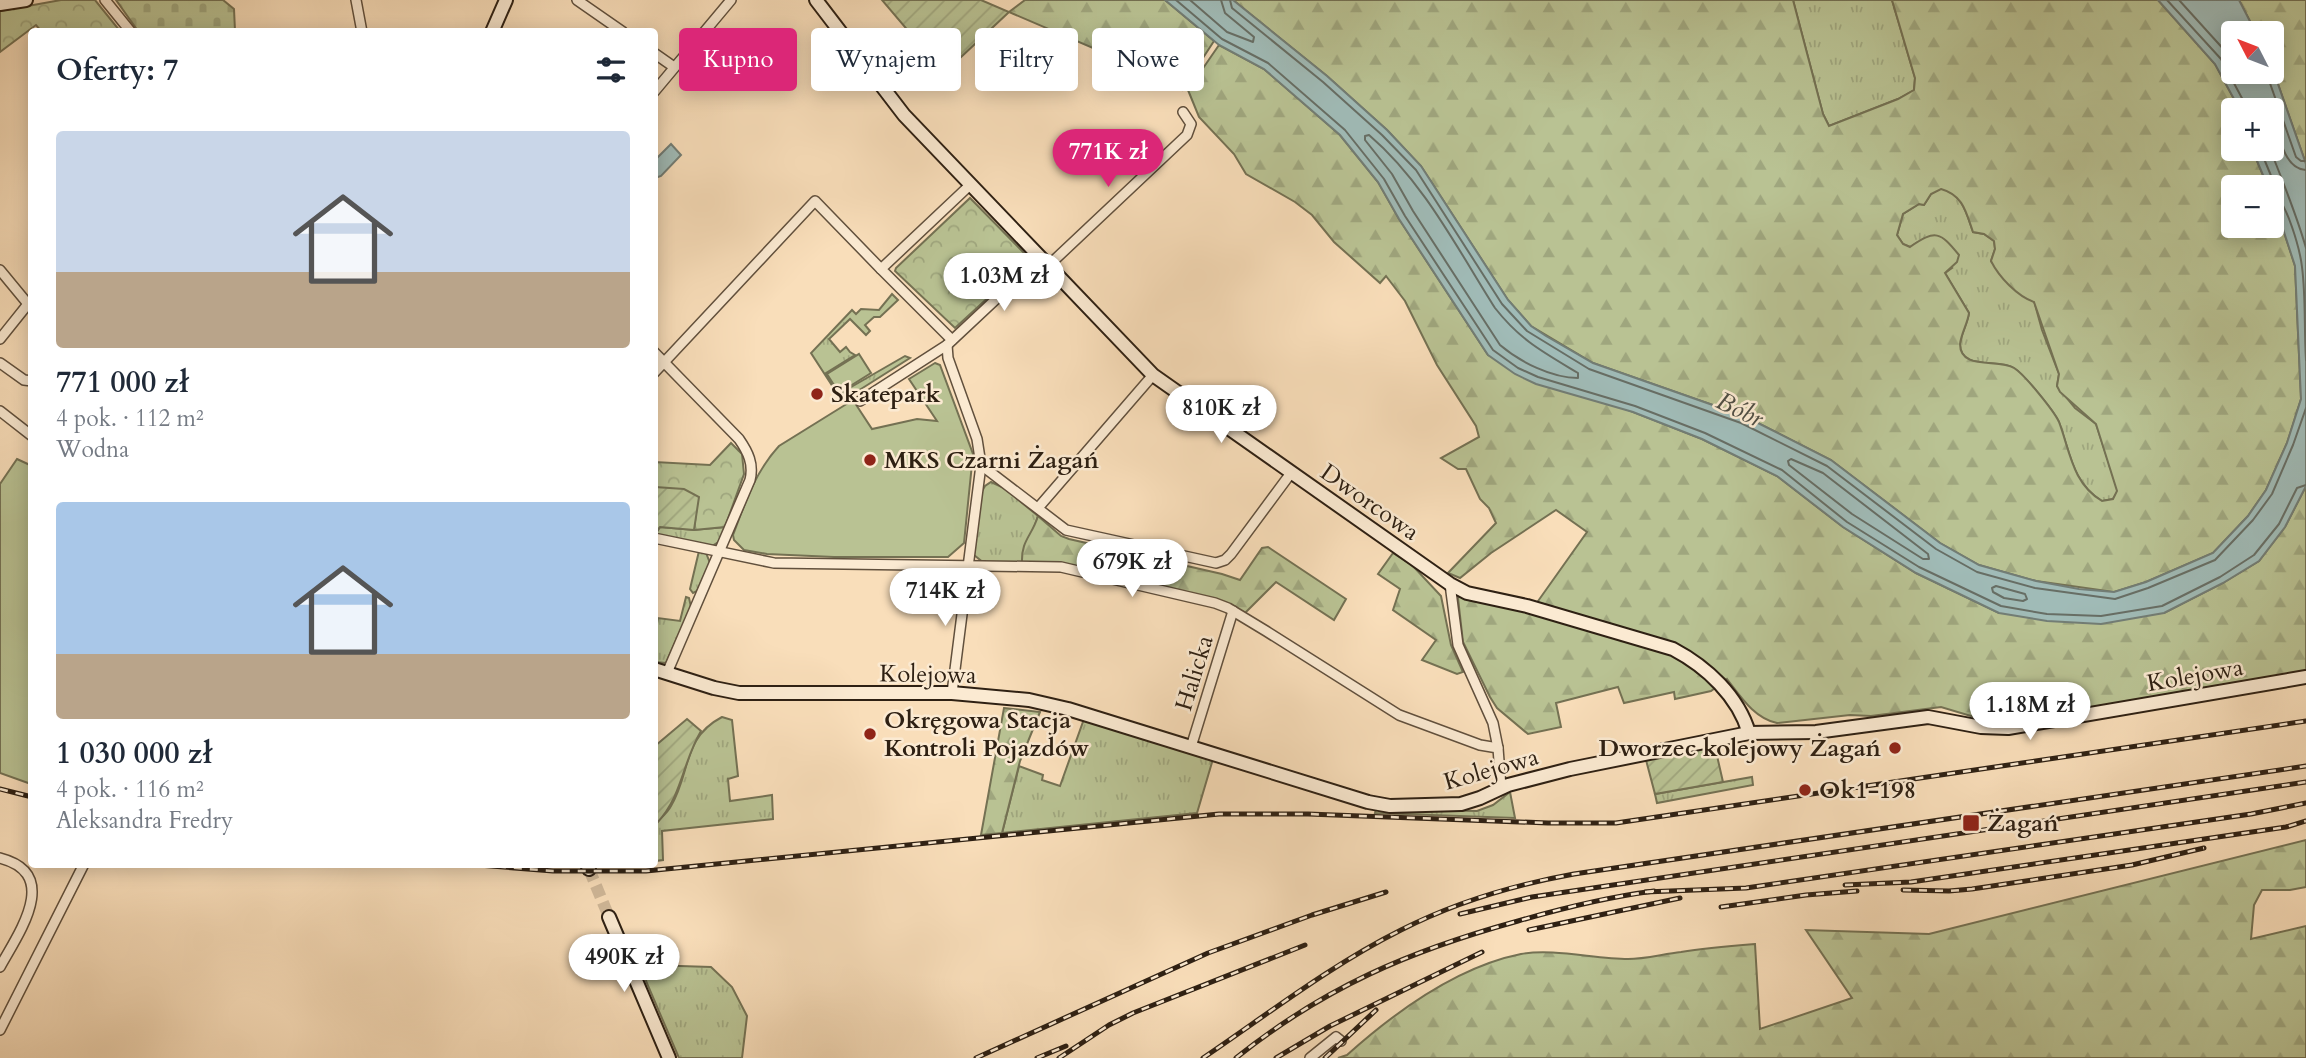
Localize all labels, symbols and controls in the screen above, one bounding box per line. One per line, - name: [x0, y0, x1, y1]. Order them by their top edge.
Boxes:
- north arrow: [2221, 21, 2284, 84]
- map controls: [2221, 21, 2284, 238]
- chip: Kupno: [679, 28, 797, 91]
- chip: Wynajem: [811, 28, 961, 91]
- chip: Filtry: [975, 28, 1078, 91]
- chip: Nowe: [1092, 28, 1204, 91]
- text: Oferty: 7: [56, 50, 178, 91]
- icon: filters: [592, 51, 630, 89]
- button: +: [2221, 98, 2284, 161]
- pin: 771K zł: [1043, 130, 1173, 189]
- text: 771K zł: [1069, 136, 1147, 167]
- button: −: [2221, 175, 2284, 238]
- icon: home: [280, 176, 406, 302]
- pin: 1.03M zł: [932, 254, 1076, 313]
- text: 1.03M zł: [959, 260, 1049, 291]
- text: 771 000 zł: [56, 362, 189, 403]
- place label: Skatepark: [831, 378, 941, 411]
- water label: Bóbr: [1710, 383, 1771, 436]
- marker: Skatepark: [809, 386, 825, 402]
- pin: 810K zł: [1156, 386, 1286, 445]
- text: 810K zł: [1182, 392, 1260, 423]
- text: 4 pok. · 112 m²: [56, 403, 204, 434]
- text: Wodna: [56, 434, 129, 465]
- place label: MKS Czarni Żagań: [884, 444, 1100, 477]
- marker: MKS Czarni Żagań: [862, 452, 878, 468]
- street label: Dworcowa: [1314, 456, 1426, 549]
- pin: 679K zł: [1067, 540, 1197, 599]
- text: 679K zł: [1093, 546, 1171, 577]
- icon: home: [280, 547, 406, 673]
- pin: 714K zł: [880, 568, 1010, 628]
- text: 714K zł: [906, 575, 984, 606]
- street label: Halicka: [1167, 631, 1222, 715]
- street label: Kolejowa: [2144, 651, 2246, 700]
- street label: Kolejowa: [879, 657, 977, 692]
- pin: 1.18M zł: [1958, 682, 2102, 742]
- text: 1.18M zł: [1985, 689, 2075, 720]
- place label: Okręgowa Stacja Kontroli Pojazdów: [884, 704, 1089, 765]
- marker: Okręgowa Stacja Kontroli Pojazdów: [862, 726, 878, 742]
- place label: Dworzec kolejowy Żagań: [1598, 732, 1882, 765]
- text: 1 030 000 zł: [56, 733, 212, 774]
- street label: Kolejowa: [1440, 740, 1543, 799]
- marker: Dworzec kolejowy Żagań: [1887, 740, 1903, 756]
- text: 4 pok. · 116 m²: [56, 774, 204, 805]
- place label: Ok1-198: [1819, 774, 1916, 807]
- marker: Ok1-198: [1797, 782, 1813, 798]
- text: Aleksandra Fredry: [56, 805, 233, 836]
- place label: Żagań: [1987, 807, 2059, 840]
- marker: Żagań: [1961, 813, 1981, 833]
- pin: 490K zł: [559, 934, 689, 994]
- text: 490K zł: [585, 941, 663, 972]

